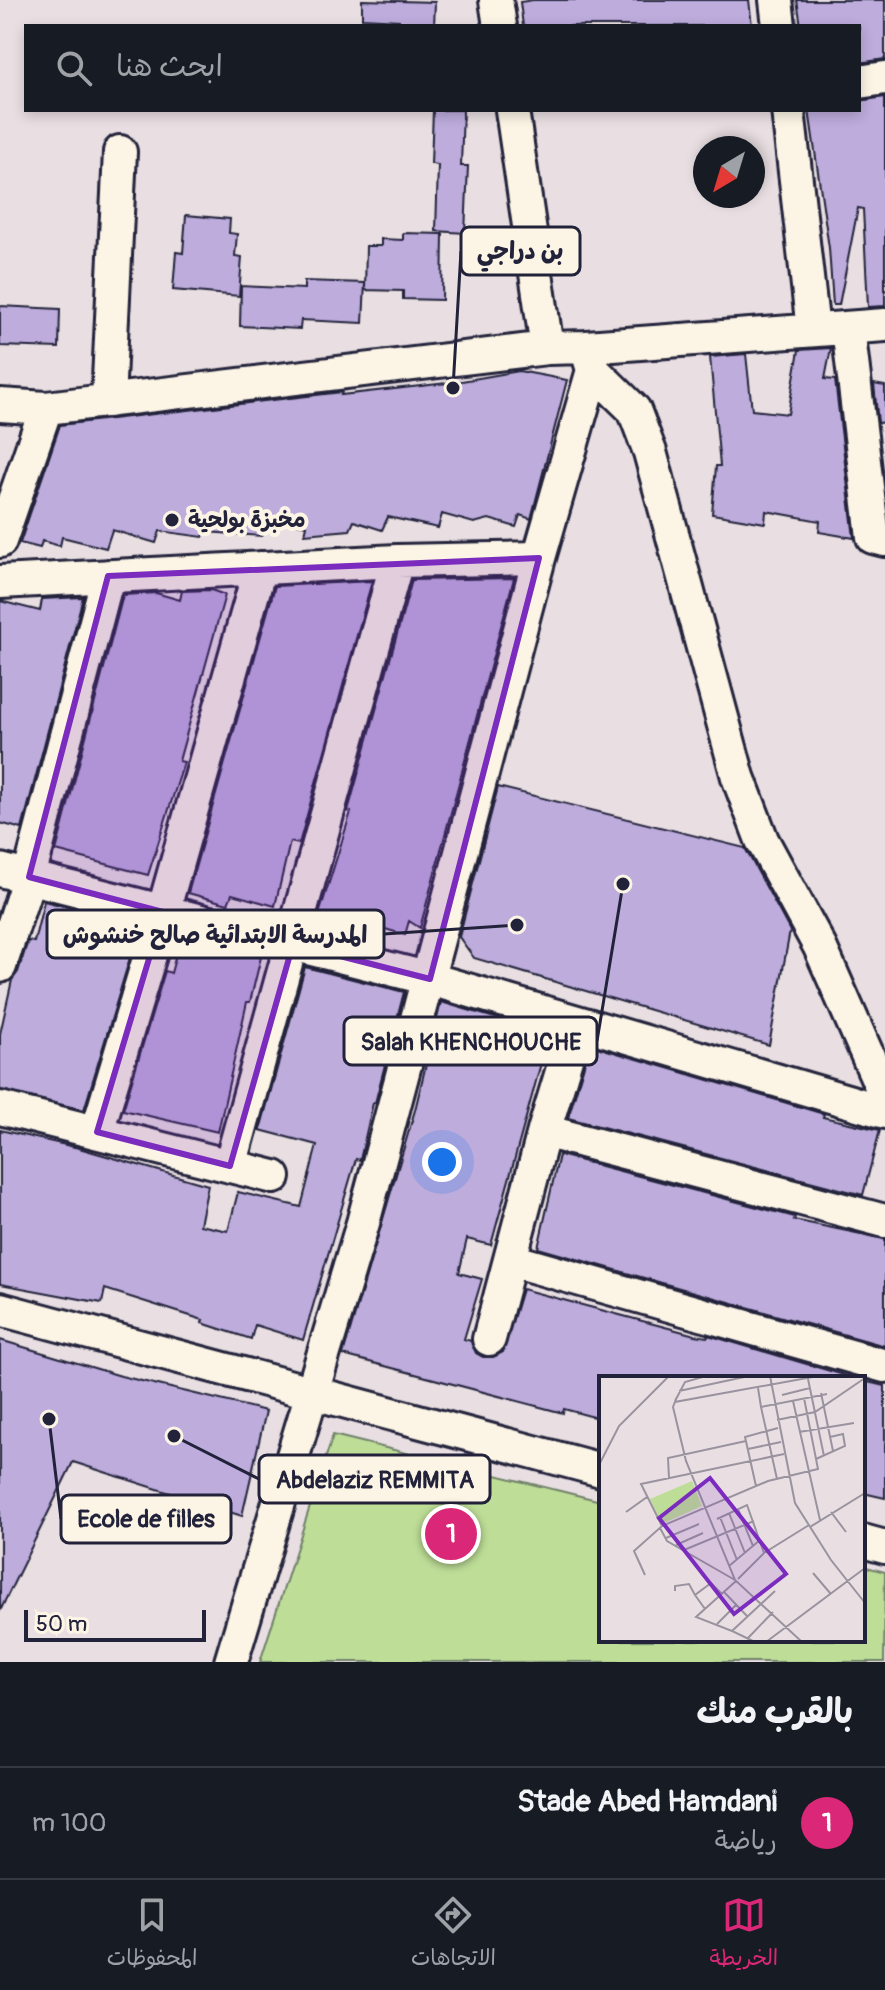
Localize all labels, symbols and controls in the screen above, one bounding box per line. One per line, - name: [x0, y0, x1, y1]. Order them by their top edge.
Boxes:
- search box: [24, 24, 861, 112]
- icon: search: [52, 46, 96, 90]
- text: ابحث هنا: [116, 48, 223, 85]
- north arrow: [693, 136, 765, 208]
- callout: بن دراجي: [461, 227, 580, 275]
- text: بن دراجي: [477, 237, 563, 272]
- place label: مخبزة بولحية: [188, 506, 305, 534]
- marker: مخبزة بولحية: [163, 511, 181, 529]
- callout: المدرسة الابتدائية صالح خنشوش: [47, 910, 384, 958]
- text: المدرسة الابتدائية صالح خنشوش: [63, 921, 367, 950]
- callout: Salah KHENCHOUCHE: [344, 1017, 597, 1065]
- text: Salah KHENCHOUCHE: [361, 1028, 582, 1057]
- your location: [422, 1142, 462, 1182]
- inset map: [599, 1376, 865, 1642]
- callout: Abdelaziz REMMITA: [259, 1455, 490, 1503]
- text: Abdelaziz REMMITA: [276, 1466, 475, 1495]
- callout: Ecole de filles: [61, 1495, 231, 1543]
- pin: 1: [425, 1504, 477, 1564]
- text: Ecole de filles: [77, 1505, 215, 1534]
- scale bar: [24, 1606, 206, 1642]
- text: 50 m: [36, 1610, 87, 1638]
- text: بالقرب منك: [697, 1691, 853, 1734]
- text: Stade Abed Hamdani: [517, 1783, 777, 1820]
- text: 100 m: [32, 1807, 106, 1839]
- text: 1: [822, 1807, 832, 1839]
- text: رياضة: [715, 1825, 777, 1857]
- tab: المحفوظات: [107, 1893, 197, 1977]
- tab: الاتجاهات: [411, 1893, 496, 1977]
- tab: الخريطة: [710, 1893, 778, 1977]

